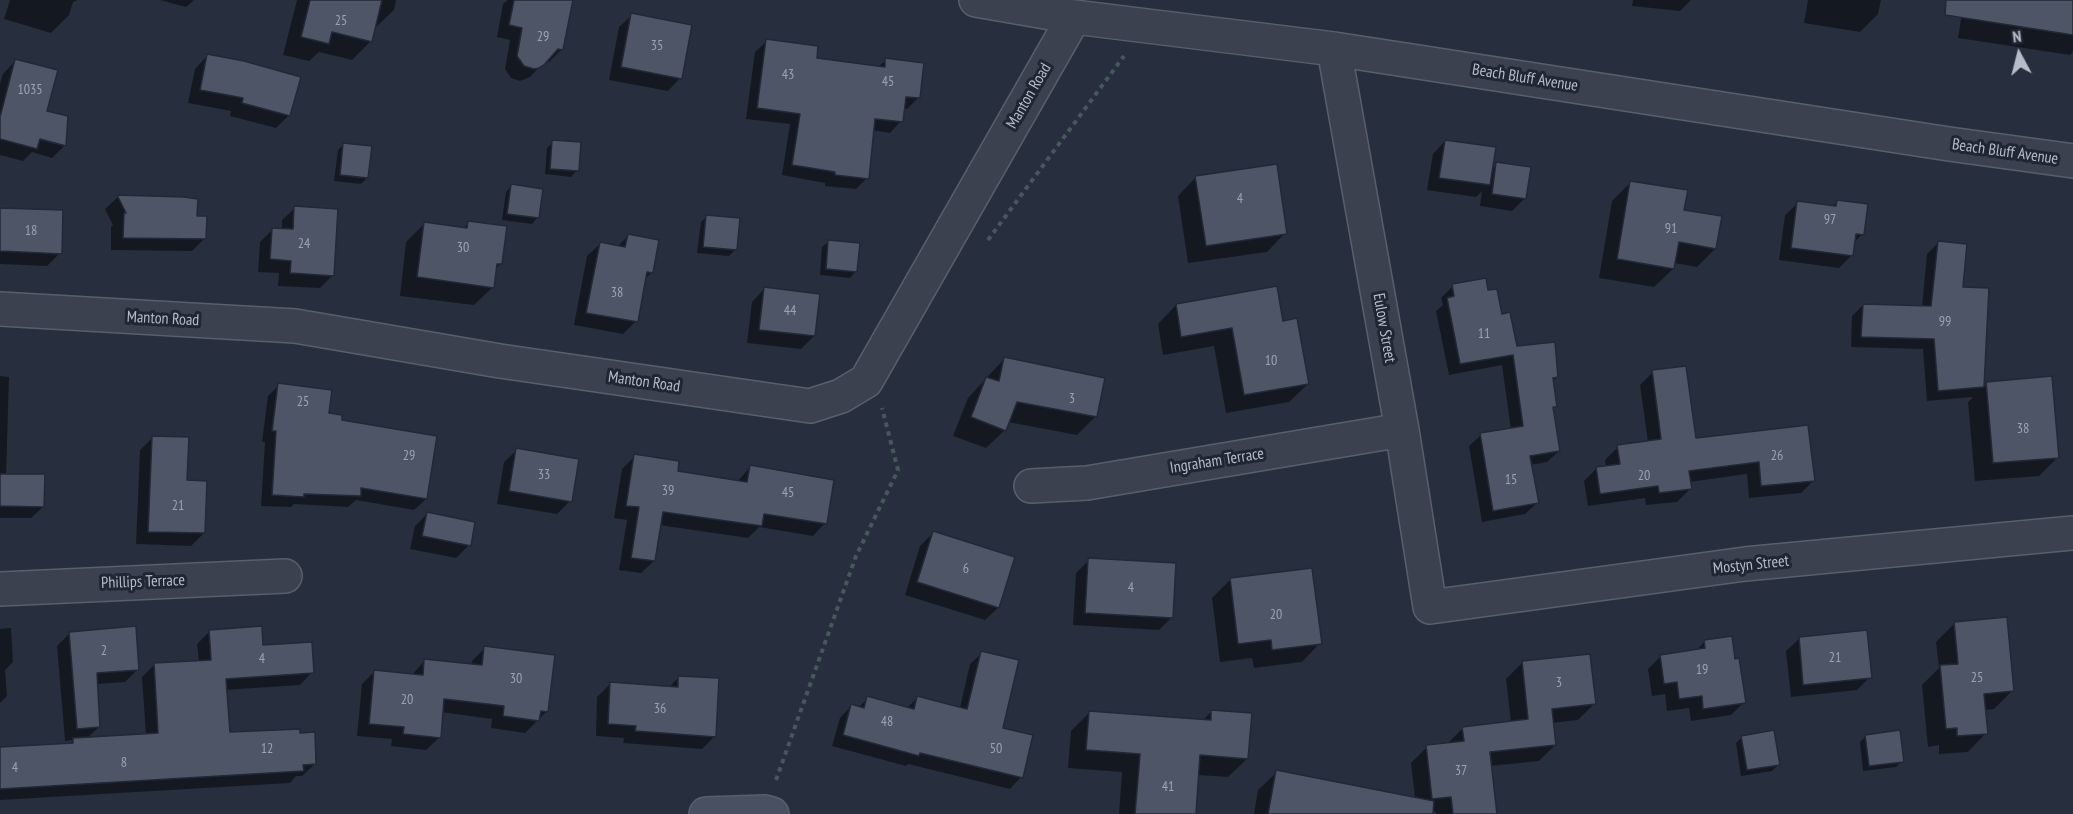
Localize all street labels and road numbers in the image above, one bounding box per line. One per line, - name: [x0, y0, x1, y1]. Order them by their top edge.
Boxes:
- street label: Manton Road: [1003, 60, 1055, 132]
- street label: Beach Bluff Avenue: [1471, 60, 1579, 96]
- street label: Beach Bluff Avenue: [1951, 135, 2059, 169]
- street label: Eulow Street: [1368, 292, 1400, 364]
- street label: Manton Road: [126, 308, 200, 330]
- street label: Manton Road: [607, 367, 681, 397]
- street label: Ingraham Terrace: [1169, 444, 1265, 478]
- street label: Mostyn Street: [1712, 551, 1790, 579]
- street label: Phillips Terrace: [101, 571, 185, 593]

